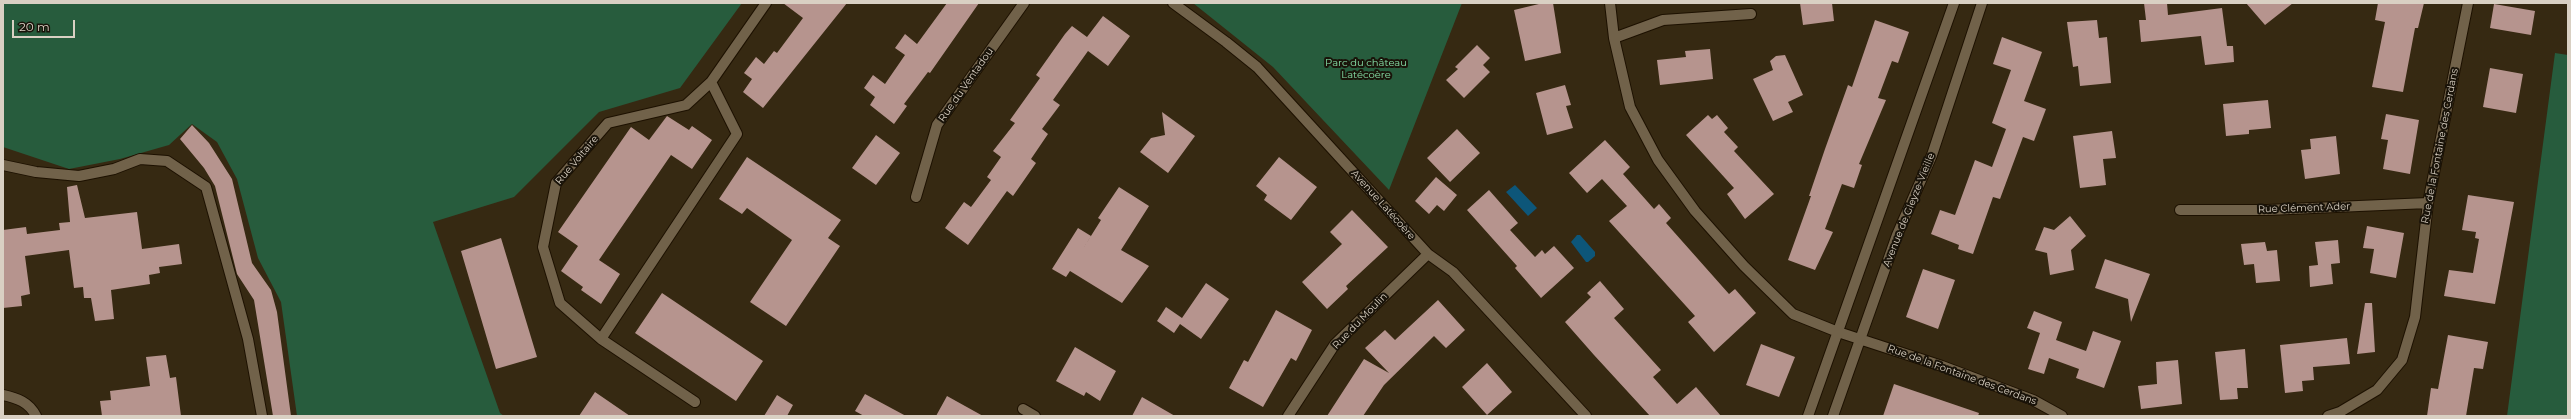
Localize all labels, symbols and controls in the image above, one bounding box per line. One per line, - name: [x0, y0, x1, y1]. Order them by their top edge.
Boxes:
- scale bar: [14, 12, 77, 38]
- text: 20 m: [19, 19, 50, 34]
- street label: Rue du Ventadou: [936, 46, 996, 124]
- park label: Parc du château Latécoère: [1325, 57, 1407, 80]
- street label: Rue de la Fontaine des Cerdans: [2419, 67, 2461, 225]
- street label: Rue Voltaire: [553, 133, 601, 187]
- street label: Avenue de Gleyze-Vieille: [1881, 151, 1937, 269]
- street label: Avenue Latécoère: [1348, 168, 1418, 242]
- street label: Rue Clément Ader: [2258, 200, 2350, 216]
- street label: Rue du Moulin: [1330, 290, 1390, 352]
- street label: Rue de la Fontaine des Cerdans: [1886, 342, 2038, 408]

